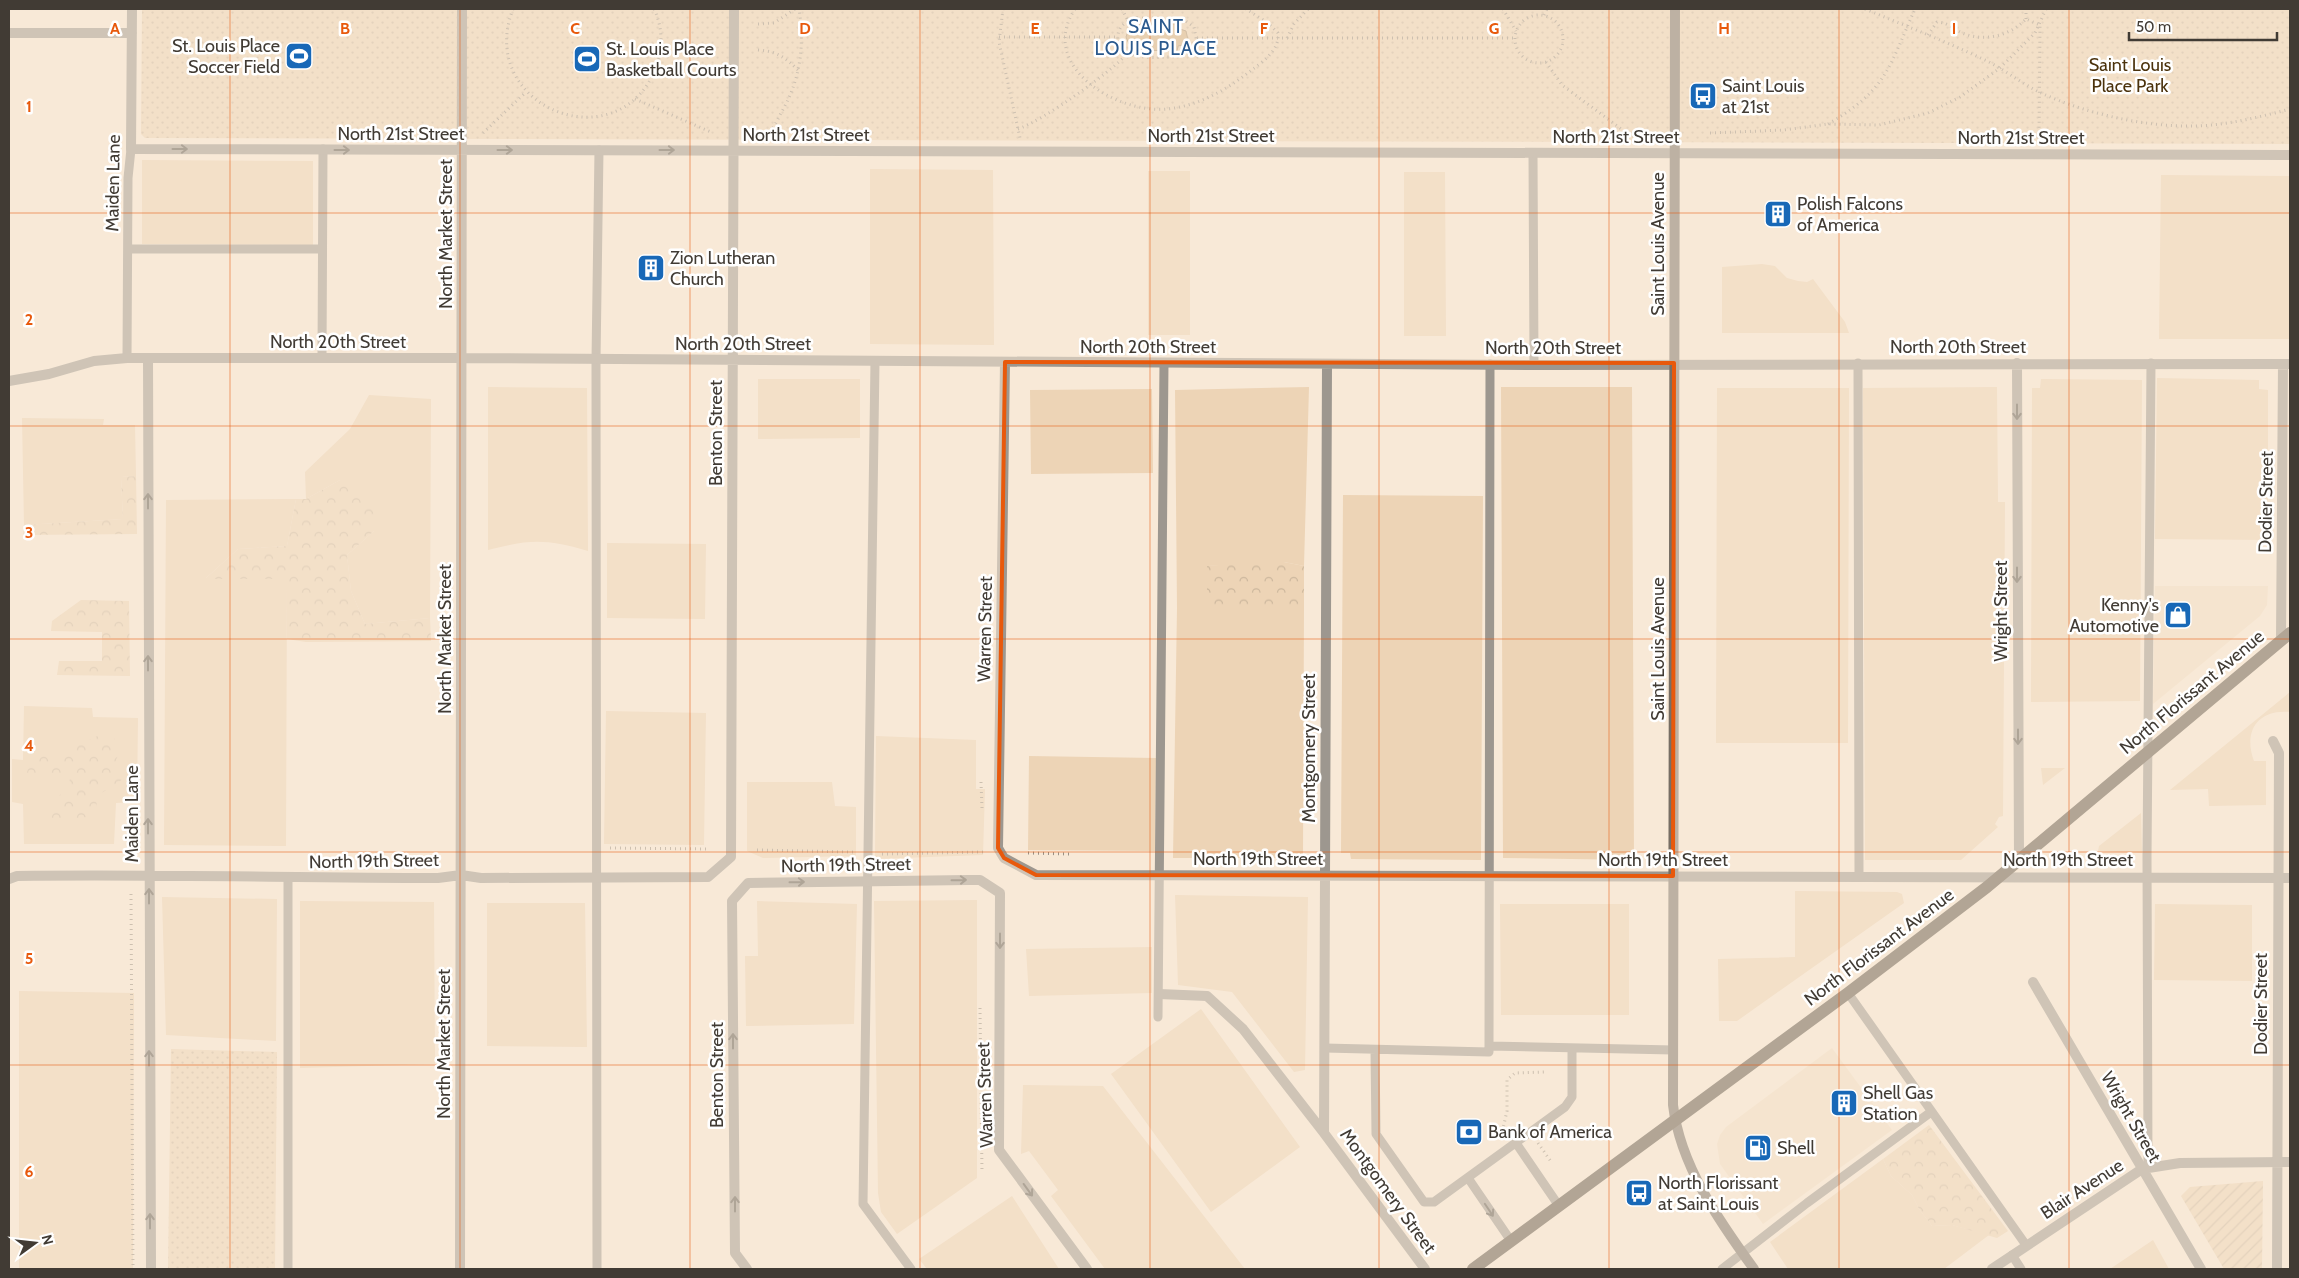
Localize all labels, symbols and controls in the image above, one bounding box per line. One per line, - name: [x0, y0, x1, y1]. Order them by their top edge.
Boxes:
- scale bar: [2129, 10, 2276, 42]
- district label: SAINT LOUIS PLACE: [1095, 15, 1217, 60]
- text: 50 m: [2136, 18, 2171, 36]
- text: A: [110, 19, 120, 38]
- text: B: [340, 19, 350, 38]
- text: C: [570, 19, 580, 38]
- text: D: [799, 19, 811, 38]
- text: E: [1030, 19, 1040, 38]
- text: F: [1260, 19, 1269, 38]
- text: G: [1489, 19, 1499, 38]
- text: H: [1718, 19, 1730, 38]
- text: I: [1952, 19, 1956, 38]
- place label: St. Louis Place Soccer Field: [172, 35, 280, 78]
- place label: St. Louis Place Basketball Courts: [606, 38, 736, 81]
- sports icon: St. Louis Place Soccer Field: [284, 41, 314, 71]
- sports icon: St. Louis Place Basketball Courts: [572, 44, 602, 74]
- park label: Saint Louis Place Park: [2089, 54, 2171, 97]
- place label: Saint Louis at 21st: [1722, 75, 1804, 118]
- bus stop icon: Saint Louis at 21st: [1688, 81, 1718, 111]
- text: 1: [26, 97, 32, 116]
- street label: North 21st Street: [337, 123, 465, 145]
- street label: North 21st Street: [742, 124, 870, 146]
- street label: North 21st Street: [1147, 125, 1275, 147]
- street label: North 21st Street: [1552, 126, 1680, 148]
- street label: North 21st Street: [1957, 127, 2085, 149]
- street label: Maiden Lane: [101, 134, 125, 232]
- one-way arrow: [171, 144, 187, 154]
- one-way arrow: [334, 145, 350, 155]
- one-way arrow: [496, 145, 512, 155]
- one-way arrow: [658, 145, 675, 155]
- street label: North Market Street: [435, 159, 457, 309]
- street label: Saint Louis Avenue: [1647, 172, 1669, 316]
- place label: Polish Falcons of America: [1797, 193, 1903, 236]
- building icon: Polish Falcons of America: [1763, 199, 1793, 229]
- place label: Zion Lutheran Church: [670, 247, 775, 290]
- building icon: Zion Lutheran Church: [636, 253, 666, 283]
- text: 2: [25, 310, 33, 329]
- street label: North 20th Street: [270, 331, 406, 353]
- street label: North 20th Street: [675, 333, 811, 355]
- street label: North 20th Street: [1080, 336, 1216, 358]
- street label: North 20th Street: [1890, 336, 2026, 358]
- street label: North 20th Street: [1485, 337, 1621, 359]
- street label: Benton Street: [705, 380, 727, 486]
- one-way arrow: [2012, 404, 2022, 420]
- street label: Dodier Street: [2254, 451, 2278, 553]
- one-way arrow: [143, 493, 153, 509]
- text: 3: [25, 523, 33, 542]
- street label: Wright Street: [1990, 561, 2012, 661]
- street label: North Market Street: [434, 564, 456, 714]
- one-way arrow: [2012, 566, 2022, 582]
- street label: Warren Street: [973, 576, 997, 682]
- street label: Saint Louis Avenue: [1647, 577, 1669, 721]
- place label: Kenny's Automotive: [2069, 594, 2159, 637]
- shop icon: Kenny's Automotive: [2163, 600, 2193, 630]
- street label: North Florissant Avenue: [2115, 625, 2269, 759]
- one-way arrow: [143, 655, 153, 672]
- street label: Montgomery Street: [1298, 673, 1320, 823]
- one-way arrow: [2013, 728, 2023, 745]
- text: 4: [24, 736, 34, 755]
- street label: Maiden Lane: [121, 765, 143, 863]
- one-way arrow: [143, 818, 153, 834]
- street label: North 19th Street: [1193, 848, 1323, 870]
- street label: North 19th Street: [309, 849, 439, 873]
- street label: North 19th Street: [1598, 849, 1728, 871]
- street label: North 19th Street: [2003, 849, 2133, 871]
- street label: North 19th Street: [781, 853, 911, 877]
- one-way arrow: [950, 875, 967, 885]
- one-way arrow: [788, 877, 804, 887]
- street label: North Florissant Avenue: [1800, 884, 1958, 1010]
- one-way arrow: [144, 888, 153, 904]
- one-way arrow: [995, 933, 1005, 949]
- text: 5: [25, 949, 33, 968]
- street label: Dodier Street: [2250, 953, 2272, 1055]
- street label: North Market Street: [433, 969, 455, 1119]
- street label: Benton Street: [706, 1022, 728, 1128]
- one-way arrow: [728, 1034, 738, 1050]
- street label: Warren Street: [972, 1042, 998, 1148]
- one-way arrow: [144, 1050, 154, 1066]
- street label: Wright Street: [2096, 1068, 2166, 1166]
- place label: Shell Gas Station: [1863, 1082, 1933, 1125]
- building icon: Shell Gas Station: [1829, 1088, 1859, 1118]
- bank icon: Bank of America: [1454, 1117, 1484, 1147]
- place label: Bank of America: [1488, 1121, 1612, 1143]
- street label: Montgomery Street: [1335, 1124, 1441, 1258]
- fuel station icon: Shell: [1743, 1133, 1773, 1163]
- place label: Shell: [1777, 1137, 1816, 1159]
- street label: Blair Avenue: [2037, 1154, 2127, 1224]
- text: 6: [25, 1162, 34, 1181]
- place label: North Florissant at Saint Louis: [1658, 1172, 1778, 1215]
- bus stop icon: North Florissant at Saint Louis: [1624, 1178, 1654, 1208]
- one-way arrow: [1023, 1183, 1033, 1197]
- one-way arrow: [730, 1196, 740, 1212]
- one-way arrow: [1484, 1203, 1494, 1217]
- one-way arrow: [145, 1213, 155, 1229]
- north arrow: [10, 1218, 60, 1268]
- text: N: [38, 1233, 58, 1247]

